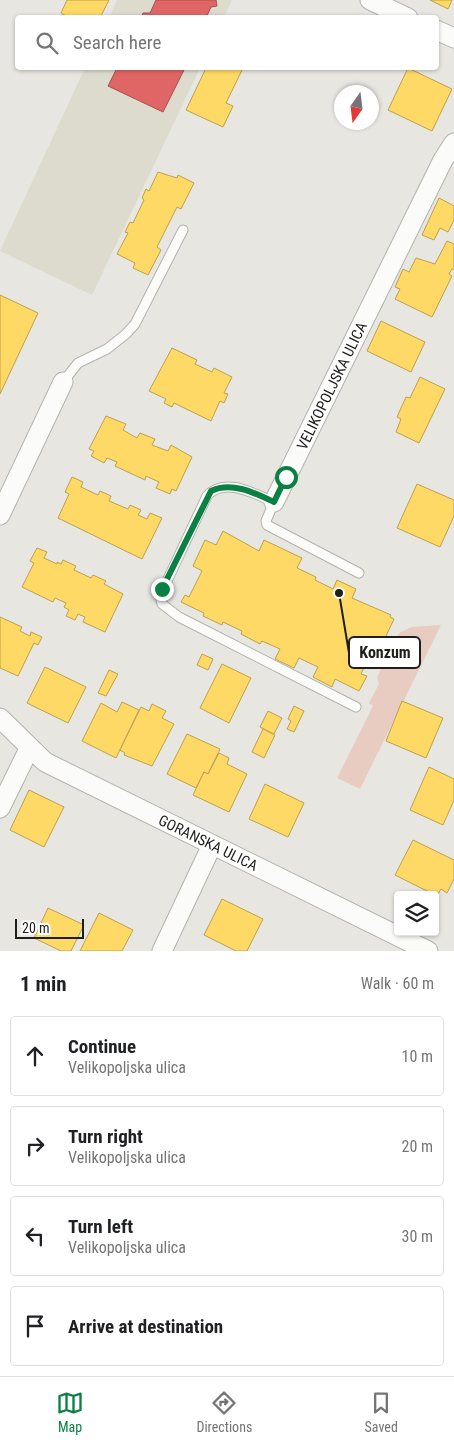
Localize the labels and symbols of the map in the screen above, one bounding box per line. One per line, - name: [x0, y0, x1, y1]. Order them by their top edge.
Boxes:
- north arrow: [334, 85, 379, 130]
- street label: VELIKOPOLJSKA ULICA: [293, 319, 371, 453]
- route start: [275, 466, 298, 489]
- route end: [151, 578, 174, 601]
- callout: Konzum: [349, 637, 420, 668]
- text: Konzum: [359, 643, 411, 662]
- street label: GORANSKA ULICA: [155, 811, 261, 875]
- scale bar: [15, 916, 84, 939]

